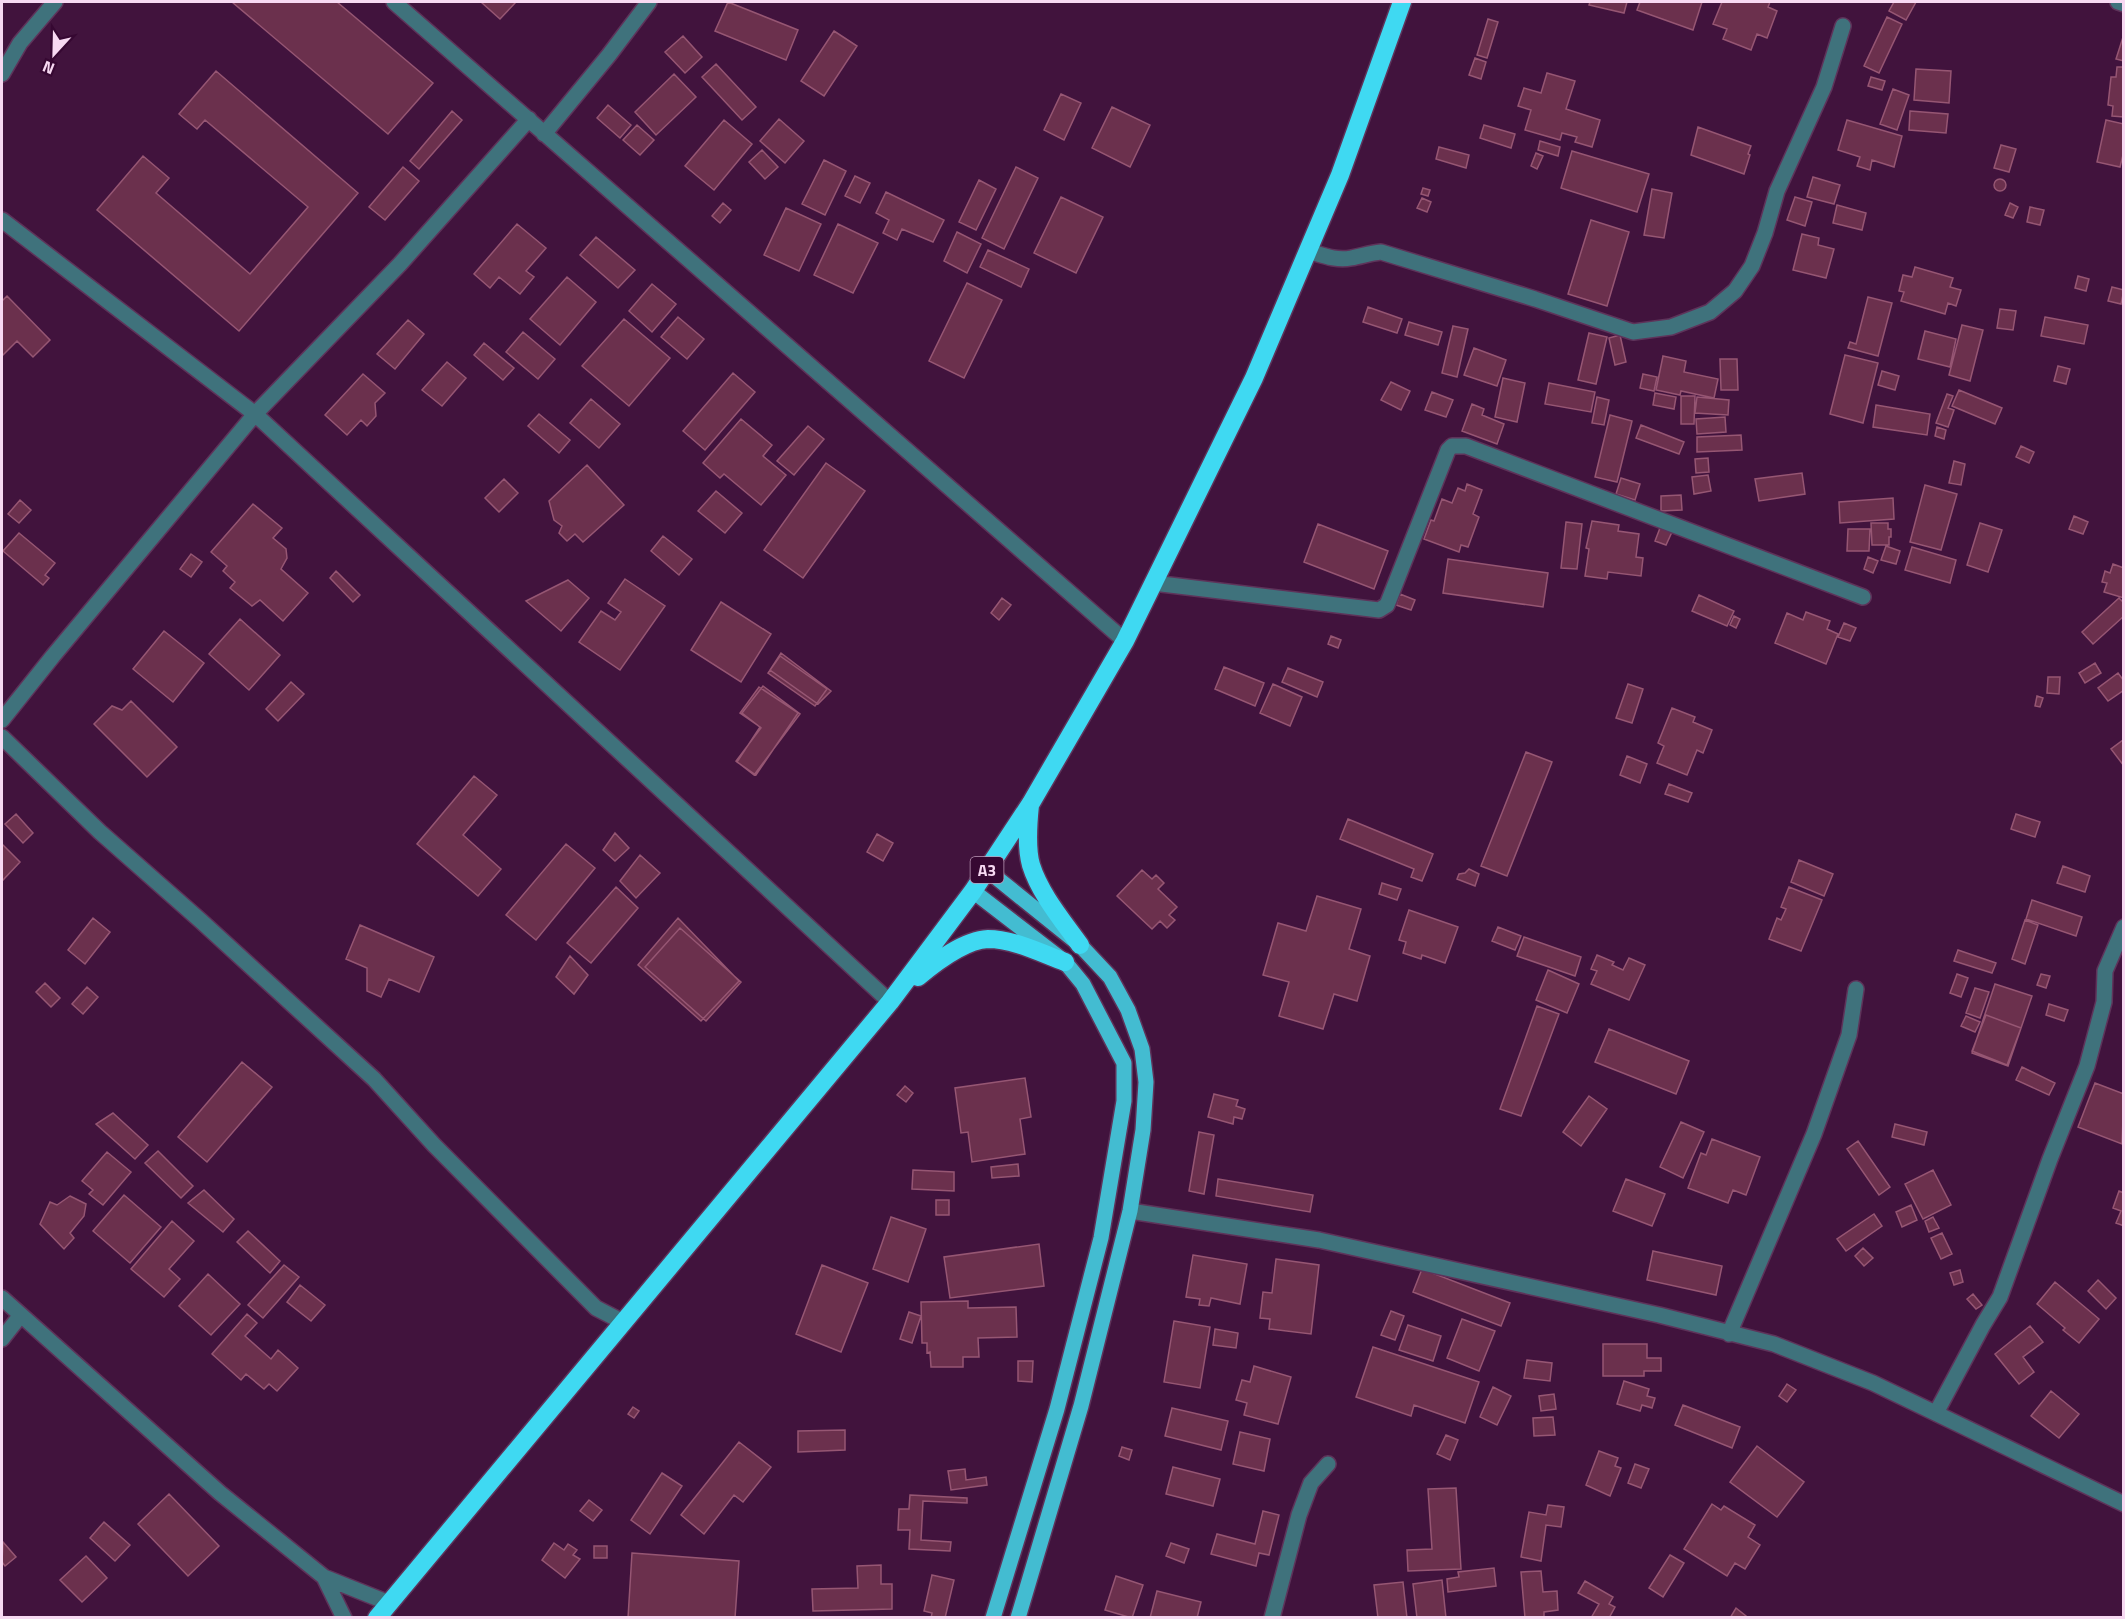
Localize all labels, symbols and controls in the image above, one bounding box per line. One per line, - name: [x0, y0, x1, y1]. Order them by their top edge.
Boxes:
- north arrow: [24, 24, 84, 84]
- text: N: [39, 55, 58, 81]
- road number: A3: [970, 857, 1004, 883]

